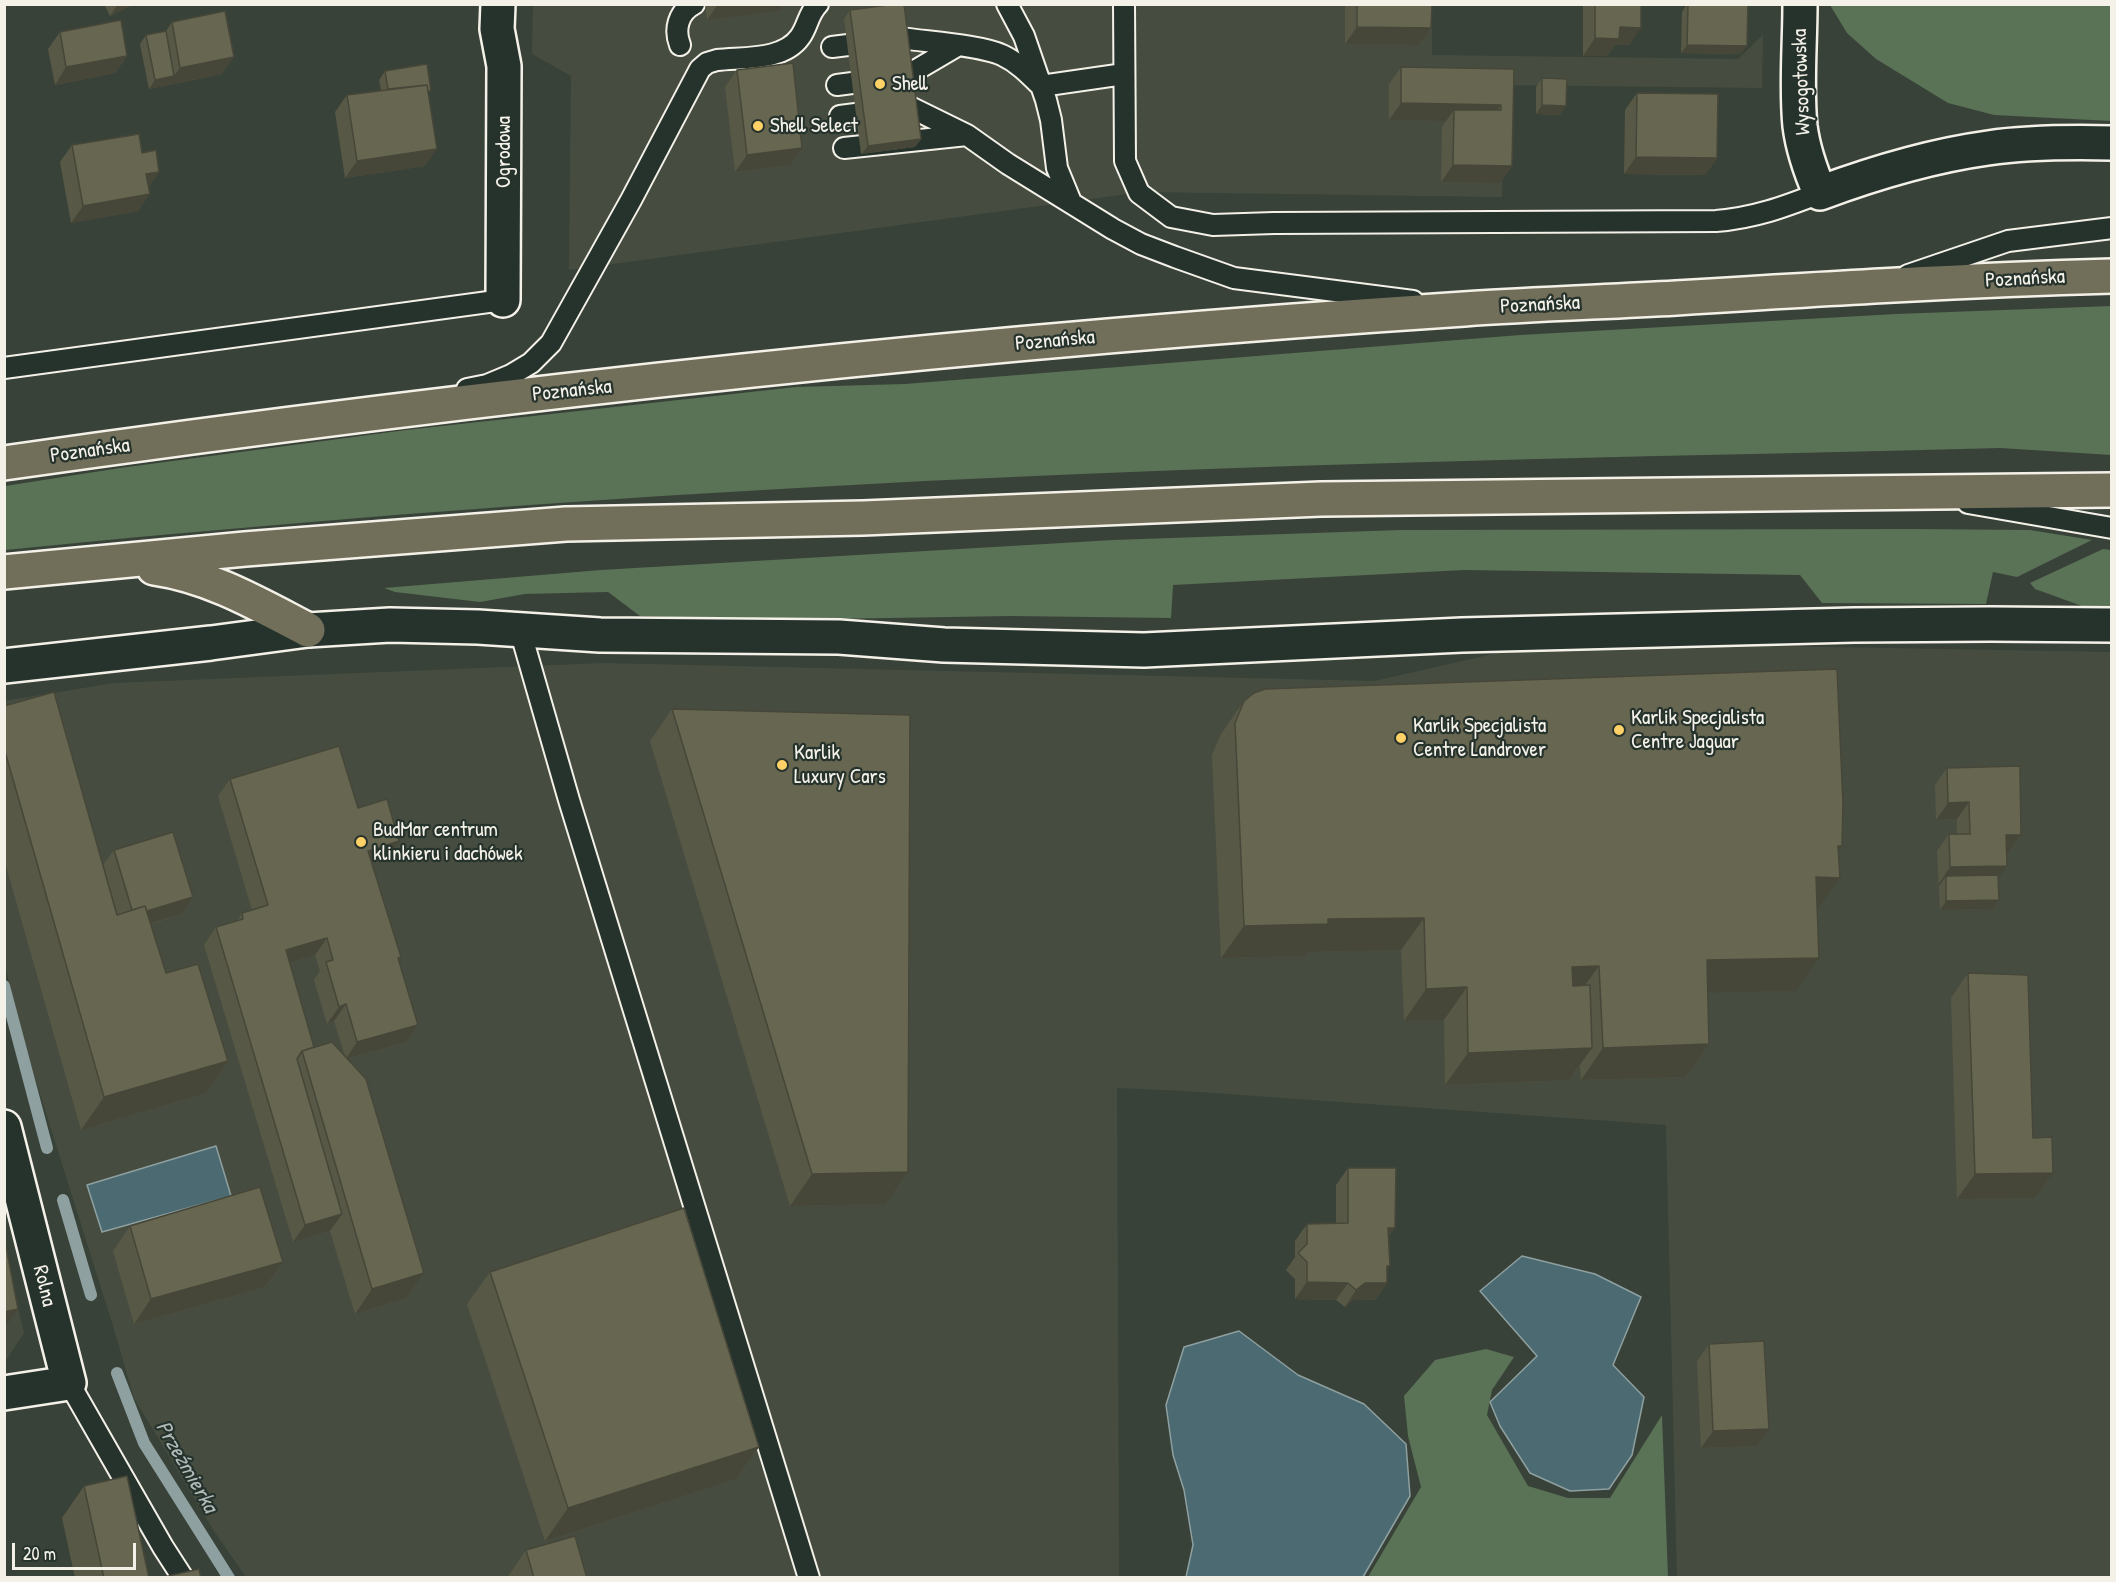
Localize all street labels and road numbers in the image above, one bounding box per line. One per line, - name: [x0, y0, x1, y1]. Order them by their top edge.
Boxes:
- street label: Wysogotowska: [1788, 28, 1816, 136]
- street label: Ogrodowa: [491, 116, 517, 188]
- street label: Poznańska: [1984, 264, 2066, 294]
- street label: Poznańska: [1499, 290, 1581, 320]
- street label: Poznańska: [1014, 325, 1096, 357]
- street label: Poznańska: [531, 374, 613, 408]
- street label: Poznańska: [49, 433, 131, 469]
- street label: Rolna: [27, 1263, 61, 1309]

